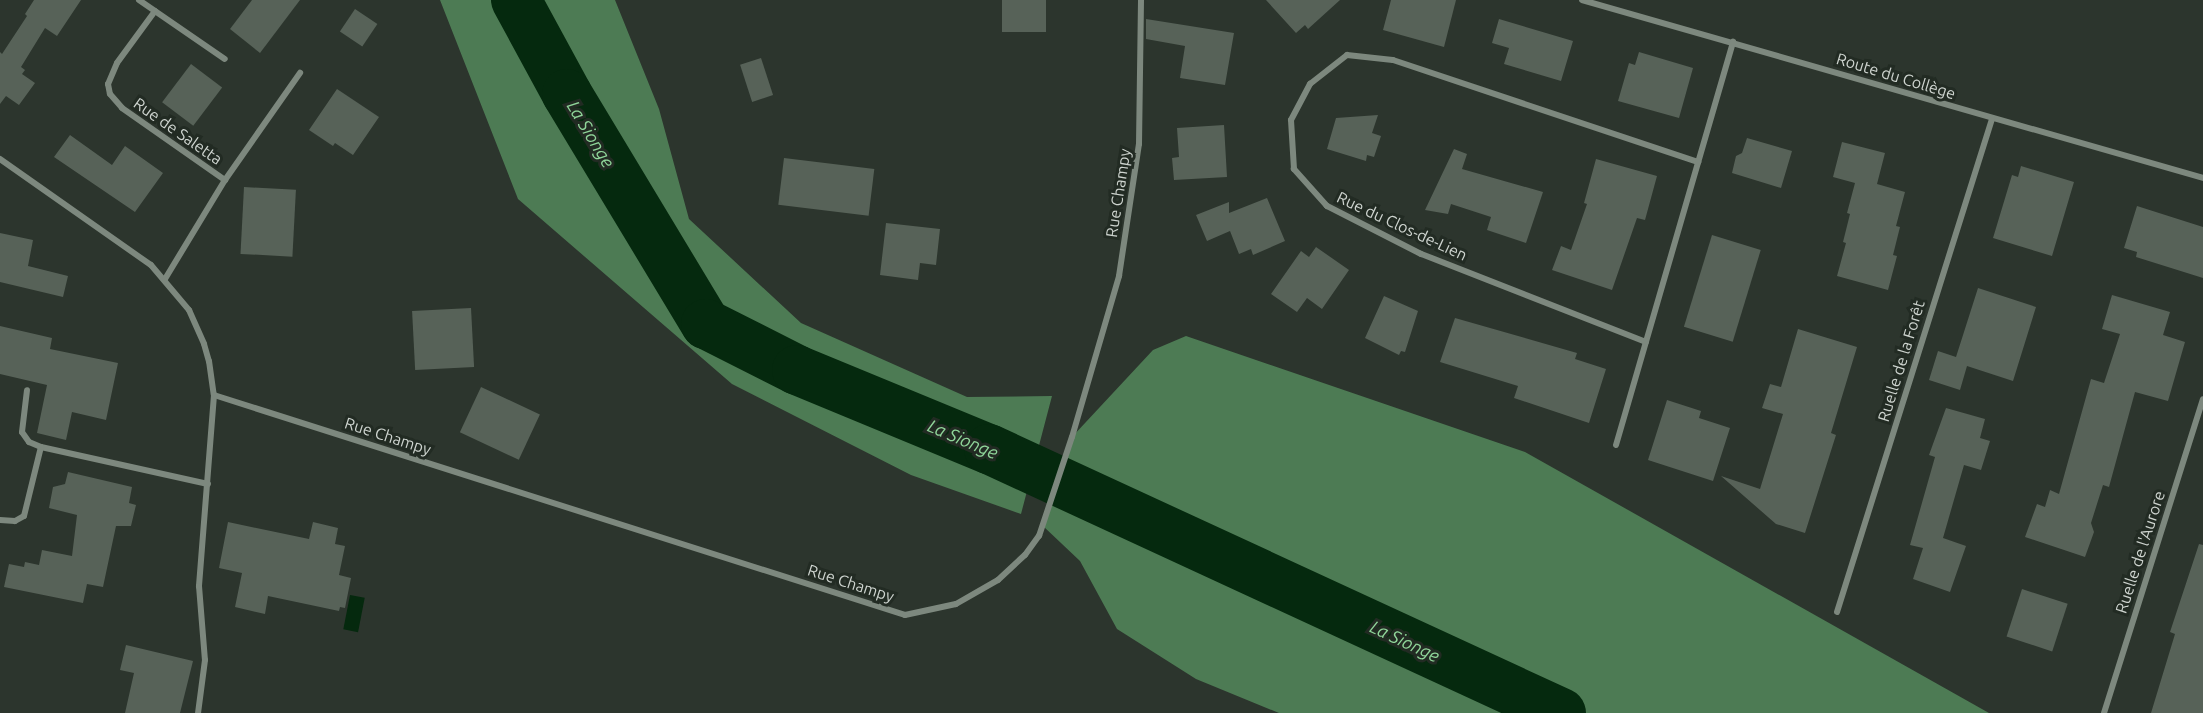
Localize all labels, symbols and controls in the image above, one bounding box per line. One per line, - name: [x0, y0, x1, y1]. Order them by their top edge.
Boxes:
- street label: Route du Collège: [1834, 49, 1958, 103]
- street label: Rue de Saletta: [130, 93, 226, 169]
- water label: La Sionge: [563, 97, 619, 171]
- street label: Rue Champy: [1102, 147, 1134, 239]
- street label: Rue du Clos-de-Lien: [1334, 187, 1470, 265]
- street label: Ruelle de la Forêt: [1873, 298, 1929, 424]
- street label: Rue Champy: [342, 413, 434, 459]
- water label: La Sionge: [925, 415, 1001, 463]
- street label: Ruelle de l'Aurore: [2111, 488, 2169, 616]
- street label: Rue Champy: [805, 560, 897, 606]
- water label: La Sionge: [1367, 616, 1443, 666]

